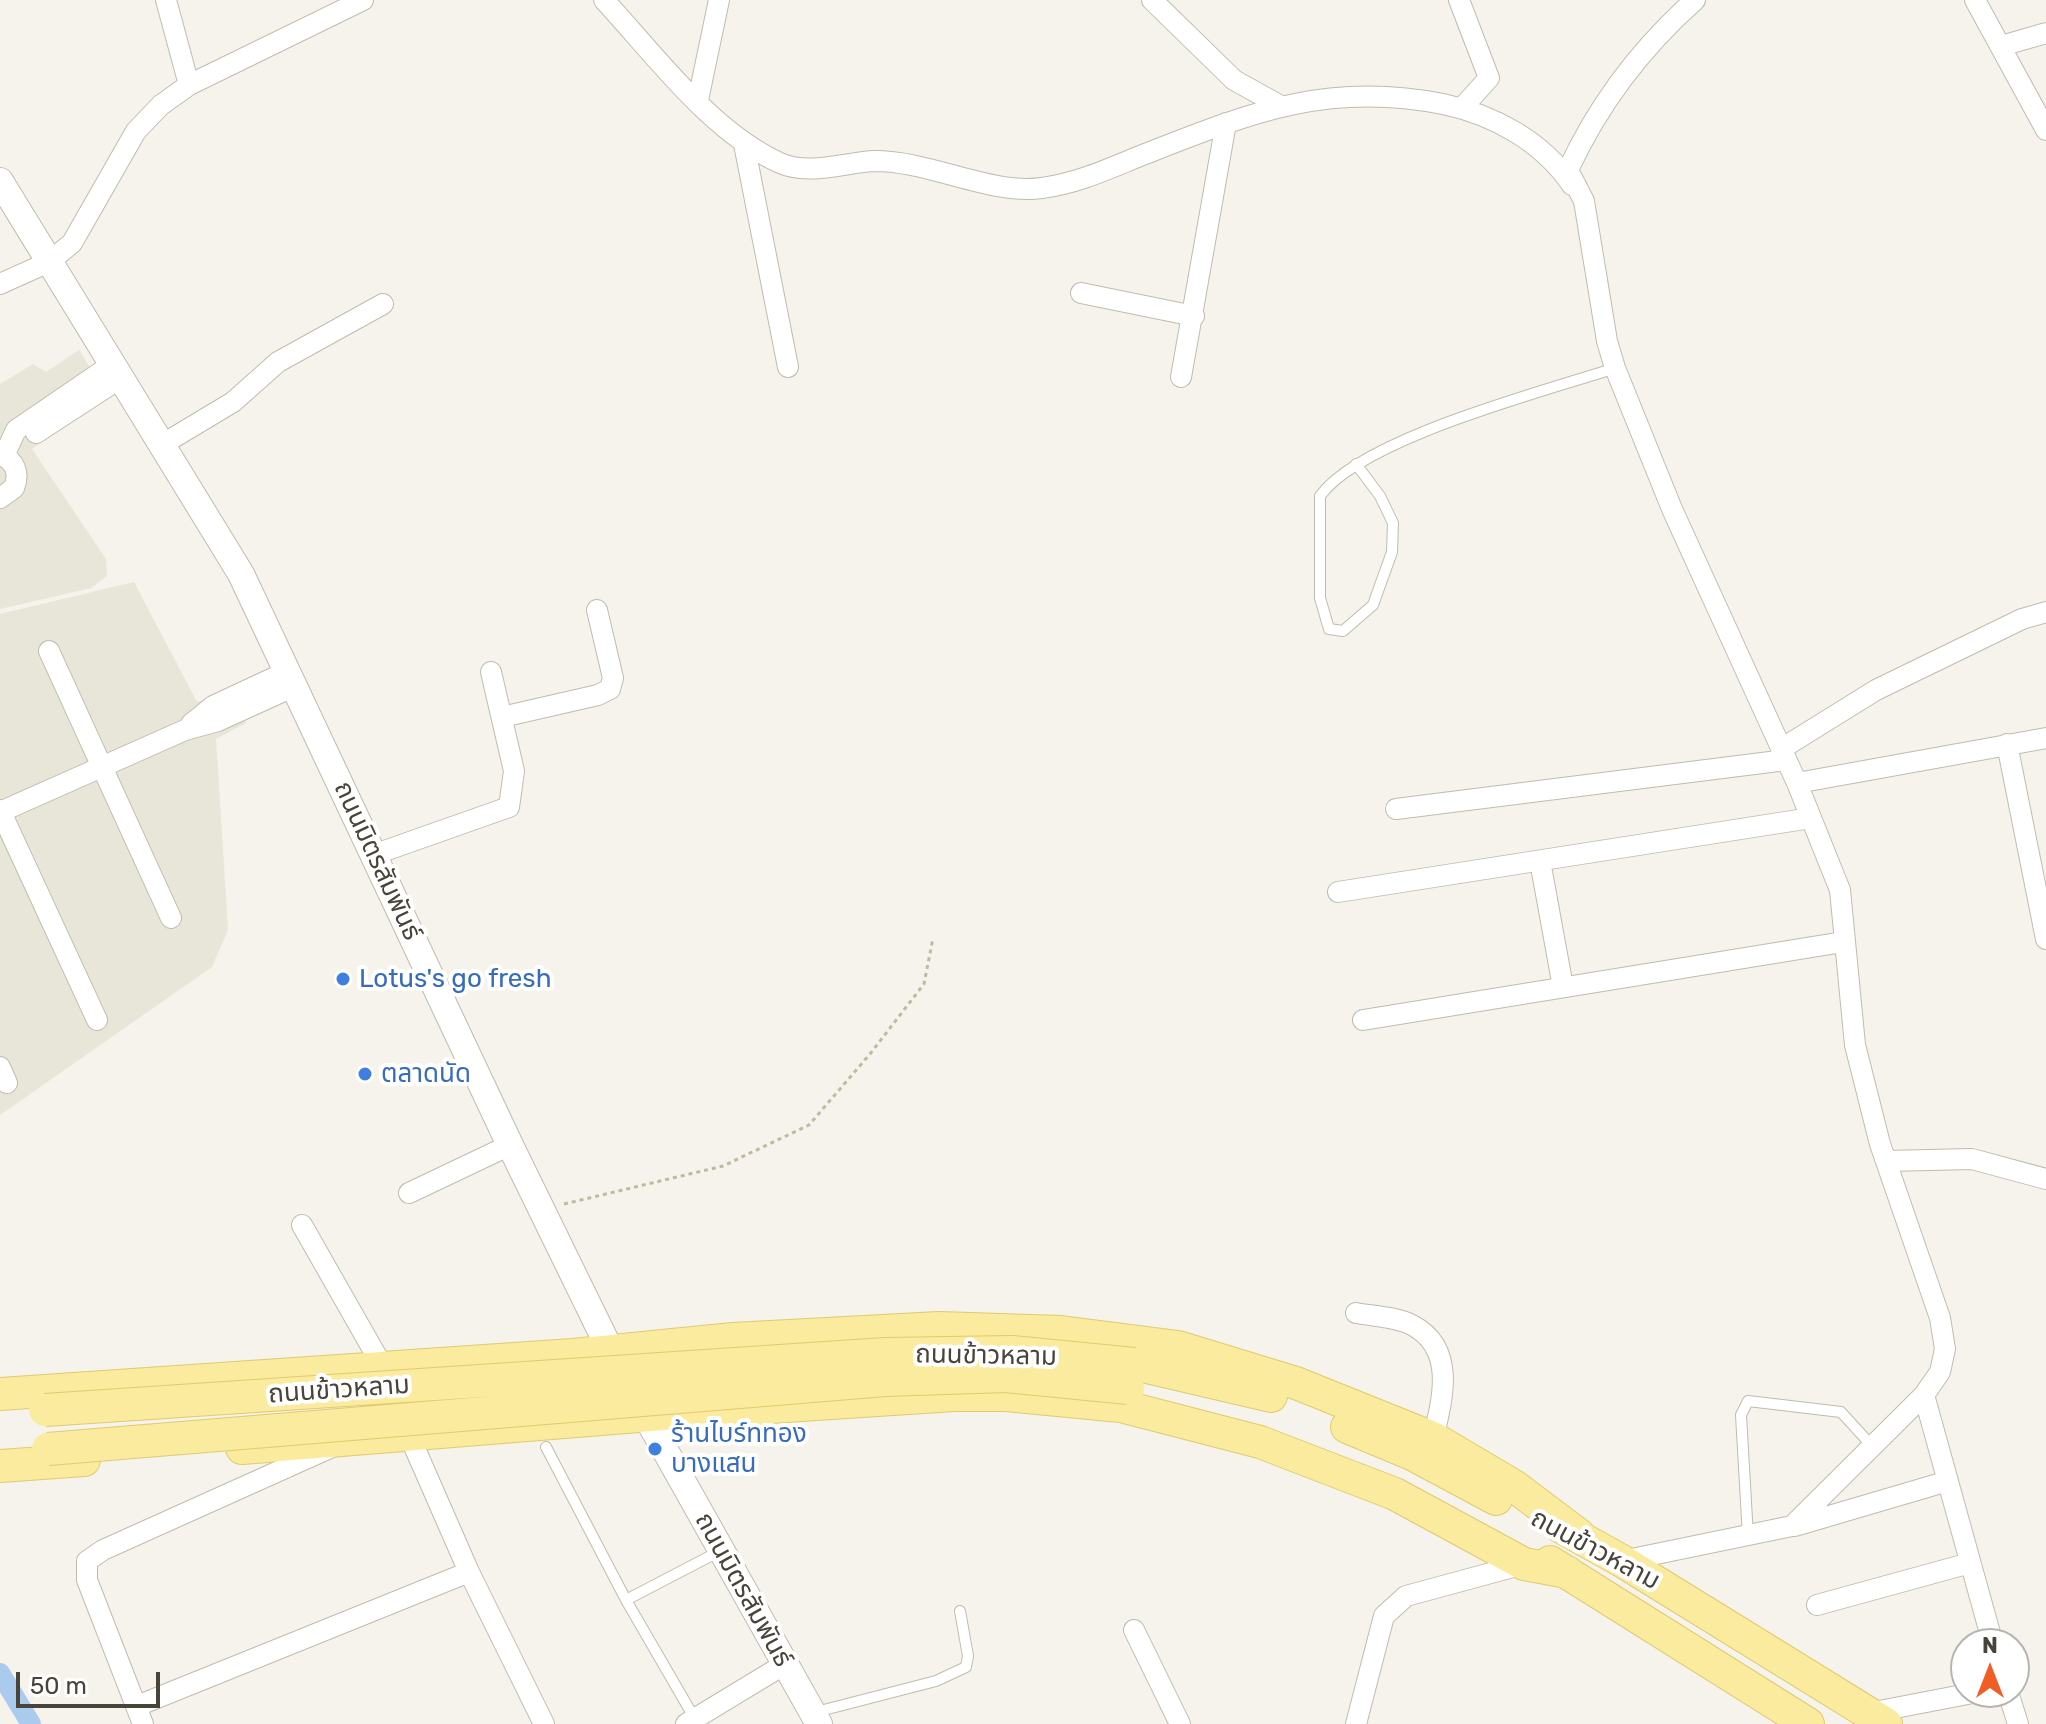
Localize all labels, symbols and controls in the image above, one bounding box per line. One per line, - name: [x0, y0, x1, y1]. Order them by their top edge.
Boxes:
- street label: ถนนมิตรสัมพันธ์: [327, 777, 427, 945]
- place label: Lotus's go fresh: [359, 963, 551, 995]
- marker: Lotus's go fresh: [334, 970, 352, 988]
- place label: ตลาดนัด: [381, 1058, 471, 1090]
- marker: ตลาดนัด: [356, 1065, 374, 1083]
- street label: ถนนข้าวหลาม: [915, 1339, 1057, 1373]
- street label: ถนนข้าวหลาม: [267, 1369, 411, 1411]
- place label: ร้านไบร์ททอง บางแสน: [671, 1418, 807, 1480]
- marker: ร้านไบร์ททอง บางแสน: [646, 1440, 664, 1458]
- street label: ถนนข้าวหลาม: [1525, 1503, 1665, 1597]
- street label: ถนนมิตรสัมพันธ์: [688, 1507, 798, 1673]
- north arrow: [1950, 1628, 2030, 1708]
- text: N: [1982, 1632, 1998, 1659]
- scale bar: [20, 1656, 164, 1706]
- text: 50 m: [30, 1672, 87, 1700]

